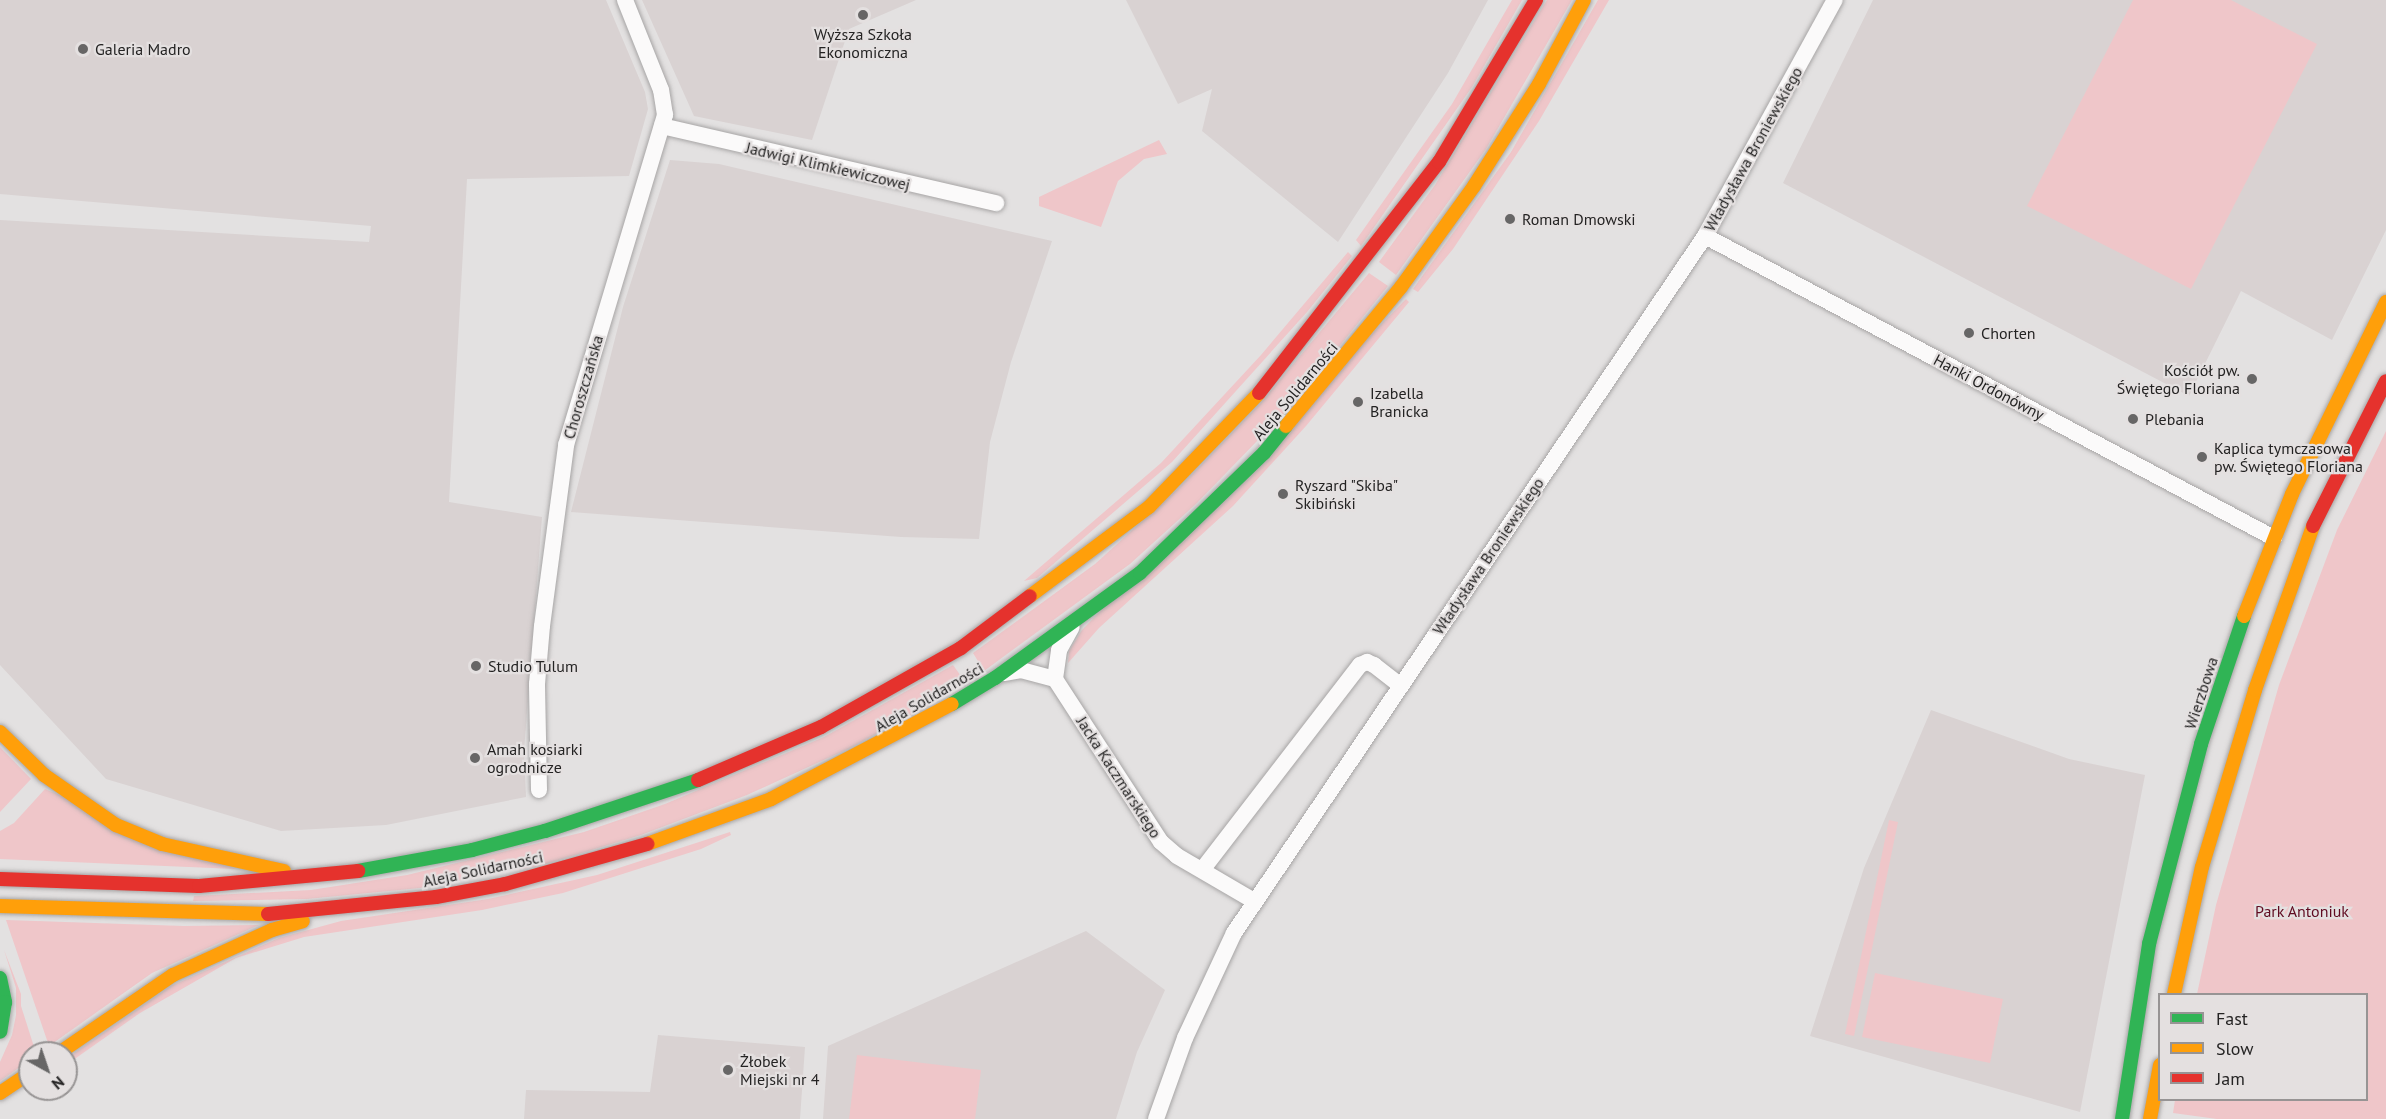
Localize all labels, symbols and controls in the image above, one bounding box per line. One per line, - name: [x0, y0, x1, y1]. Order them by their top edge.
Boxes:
- marker: Wyższa Szkoła Ekonomiczna: [856, 8, 870, 22]
- place label: Wyższa Szkoła Ekonomiczna: [814, 24, 912, 62]
- place label: Galeria Madro: [95, 39, 191, 59]
- marker: Galeria Madro: [76, 42, 90, 56]
- street label: Władysława Broniewskiego: [1700, 63, 1806, 235]
- street label: Jadwigi Klimkiewiczowej: [744, 138, 912, 194]
- place label: Roman Dmowski: [1522, 209, 1636, 229]
- marker: Roman Dmowski: [1503, 212, 1517, 226]
- place label: Chorten: [1981, 323, 2036, 343]
- marker: Chorten: [1962, 326, 1976, 340]
- street label: Choroszczańska: [559, 333, 607, 441]
- street label: Aleja Solidarności: [1248, 338, 1342, 444]
- street label: Hanki Ordonówny: [1930, 350, 2048, 424]
- place label: Kościół pw. Świętego Floriana: [2117, 360, 2240, 398]
- marker: Kościół pw. Świętego Floriana: [2245, 372, 2259, 386]
- place label: Izabella Branicka: [1370, 383, 1429, 421]
- marker: Izabella Branicka: [1351, 395, 1365, 409]
- place label: Plebania: [2145, 409, 2204, 429]
- marker: Plebania: [2126, 412, 2140, 426]
- place label: Kaplica tymczasowa pw. Świętego Floriana: [2214, 438, 2364, 476]
- marker: Kaplica tymczasowa pw. Świętego Floriana: [2195, 450, 2209, 464]
- street label: Władysława Broniewskiego: [1428, 474, 1548, 638]
- place label: Ryszard "Skiba" Skibiński: [1295, 475, 1399, 513]
- marker: Ryszard "Skiba" Skibiński: [1276, 487, 1290, 501]
- street label: Wierzbowa: [2180, 654, 2222, 732]
- place label: Studio Tulum: [488, 656, 578, 676]
- street label: Aleja Solidarności: [871, 658, 987, 736]
- marker: Studio Tulum: [469, 659, 483, 673]
- street label: Jacka Kaczmarskiego: [1072, 713, 1166, 841]
- place label: Amah kosiarki ogrodnicze: [487, 739, 583, 777]
- marker: Amah kosiarki ogrodnicze: [468, 751, 482, 765]
- street label: Aleja Solidarności: [421, 847, 545, 891]
- park label: Park Antoniuk: [2255, 901, 2349, 921]
- legend: [2158, 993, 2368, 1101]
- text: Fast: [2216, 1007, 2248, 1030]
- text: Slow: [2216, 1037, 2254, 1060]
- north arrow: [18, 1041, 78, 1101]
- place label: Żłobek Miejski nr 4: [740, 1051, 819, 1089]
- marker: Żłobek Miejski nr 4: [721, 1063, 735, 1077]
- text: Jam: [2216, 1067, 2245, 1090]
- text: N: [48, 1072, 69, 1094]

